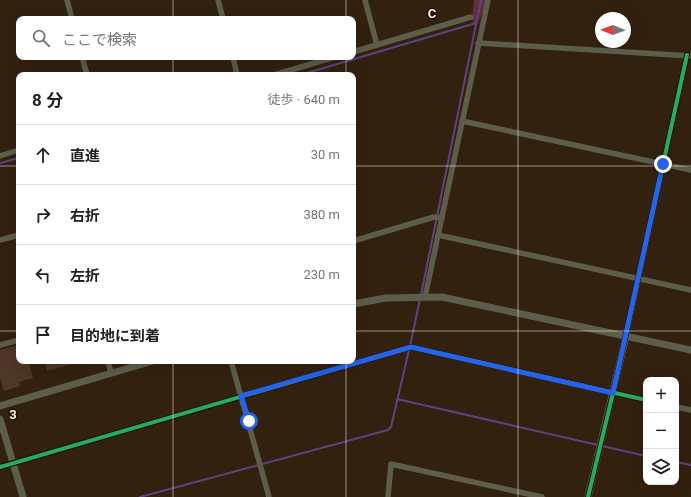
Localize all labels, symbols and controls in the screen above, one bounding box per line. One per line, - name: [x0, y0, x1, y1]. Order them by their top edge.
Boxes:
- text: C: [428, 6, 437, 21]
- north arrow: [595, 12, 631, 48]
- search box: [16, 16, 356, 60]
- icon: search: [30, 27, 52, 49]
- text: ここで検索: [62, 31, 137, 49]
- text: 8 分: [32, 90, 63, 110]
- text: 徒歩 · 640 m: [268, 92, 340, 107]
- icon: ahead: [32, 144, 54, 166]
- text: 直進: [70, 147, 100, 165]
- text: 30 m: [311, 147, 340, 162]
- route end: [654, 155, 672, 173]
- icon: right: [32, 204, 54, 226]
- text: 右折: [70, 207, 100, 225]
- text: 380 m: [303, 207, 340, 222]
- icon: left: [32, 264, 54, 286]
- text: 左折: [70, 267, 100, 285]
- text: 230 m: [303, 267, 340, 282]
- icon: arrive: [32, 324, 54, 346]
- text: 目的地に到着: [70, 327, 160, 345]
- map controls: [643, 377, 679, 485]
- button: +: [643, 377, 679, 413]
- text: 3: [9, 407, 17, 422]
- route start: [240, 412, 258, 430]
- button: −: [643, 413, 679, 449]
- button: layers: [643, 449, 679, 485]

